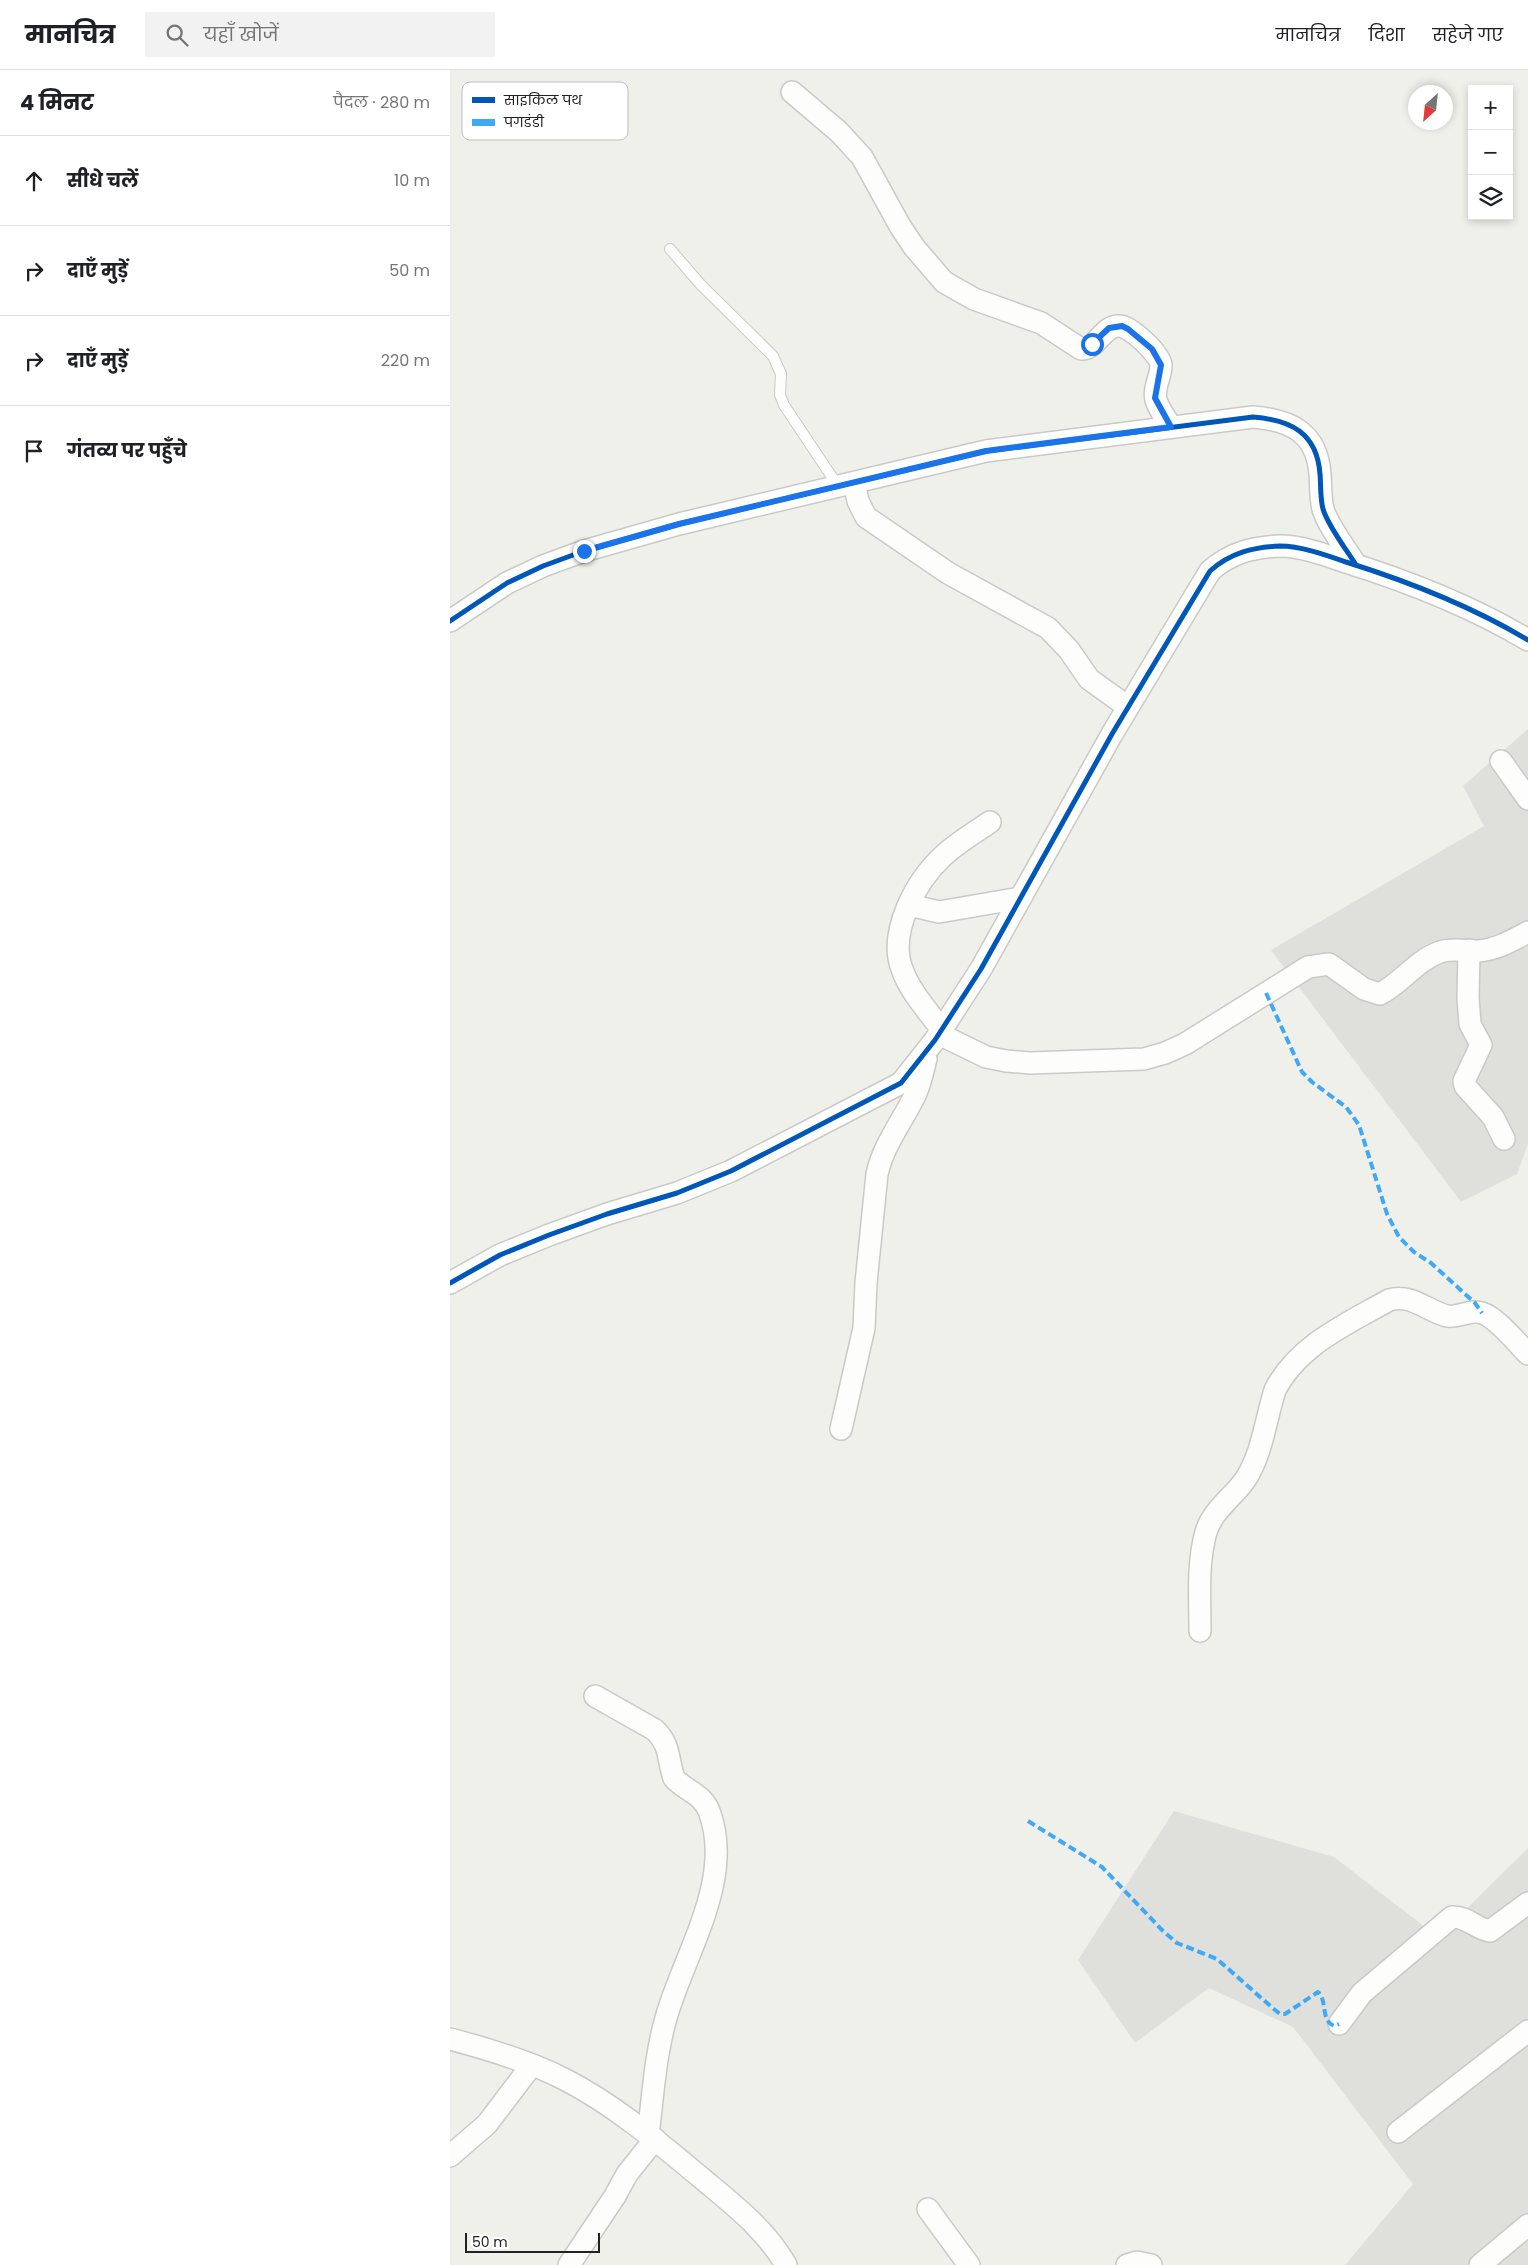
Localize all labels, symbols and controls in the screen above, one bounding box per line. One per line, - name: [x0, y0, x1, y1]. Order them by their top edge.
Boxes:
- search box: [145, 12, 495, 57]
- text: मानचित्र: [25, 18, 115, 51]
- icon: search: [163, 21, 191, 49]
- text: यहाँ खोजें: [203, 21, 279, 48]
- text: मानचित्र: [1276, 22, 1340, 47]
- text: दिशा: [1368, 22, 1405, 47]
- text: सहेजे गए: [1433, 22, 1503, 47]
- legend: [462, 82, 628, 140]
- north arrow: [1408, 85, 1453, 130]
- map controls: [1468, 85, 1513, 220]
- button: +: [1468, 85, 1513, 130]
- text: 4 मिनट: [20, 88, 94, 117]
- text: साइकिल पथ: [503, 90, 583, 110]
- text: पैदल · 280 m: [333, 91, 430, 114]
- text: पगडंडी: [503, 112, 545, 132]
- button: −: [1468, 130, 1513, 175]
- icon: ahead: [20, 167, 48, 195]
- text: सीधे चलें: [67, 167, 138, 194]
- text: 10 m: [394, 169, 430, 192]
- button: layers: [1468, 175, 1513, 220]
- icon: right: [20, 257, 48, 285]
- text: दाएँ मुड़ें: [67, 257, 128, 284]
- text: 50 m: [389, 259, 430, 282]
- route start: [1081, 333, 1104, 356]
- icon: right: [20, 347, 48, 375]
- text: दाएँ मुड़ें: [67, 347, 128, 374]
- text: 220 m: [381, 349, 430, 372]
- icon: arrive: [20, 437, 48, 465]
- text: गंतव्य पर पहुँचे: [67, 437, 187, 464]
- route end: [573, 540, 596, 563]
- scale bar: [465, 2230, 600, 2253]
- text: 50 m: [472, 2232, 508, 2252]

